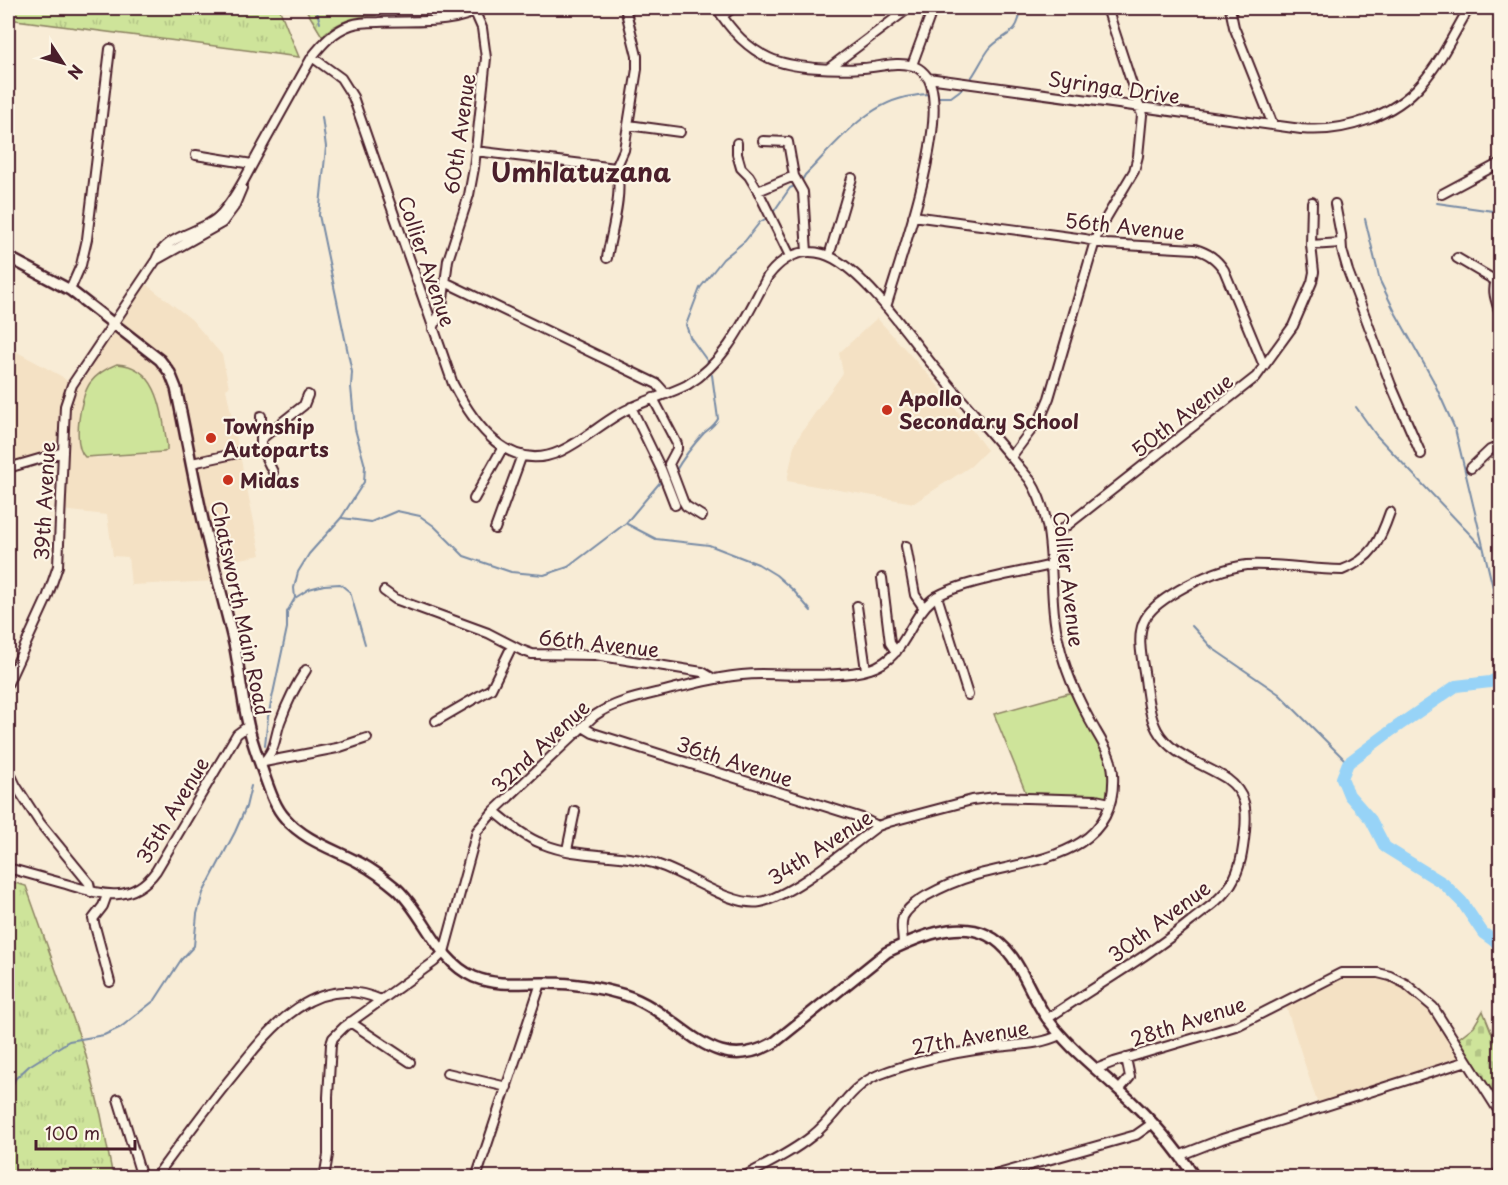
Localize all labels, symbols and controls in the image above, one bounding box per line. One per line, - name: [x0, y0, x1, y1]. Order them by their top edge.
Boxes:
- north arrow: [33, 33, 93, 93]
- text: N: [63, 60, 89, 85]
- street label: Syringa Drive: [1046, 63, 1182, 111]
- street label: 60th Avenue: [436, 71, 482, 197]
- district label: Umhlatuzana: [491, 152, 671, 191]
- street label: Collier Avenue: [391, 191, 463, 331]
- street label: 56th Avenue: [1064, 205, 1186, 247]
- street label: 50th Avenue: [1125, 366, 1239, 464]
- place label: Apollo Secondary School: [898, 383, 1079, 436]
- marker: Apollo Secondary School: [880, 403, 894, 417]
- place label: Township Autoparts: [223, 411, 329, 464]
- marker: Township Autoparts: [204, 431, 218, 445]
- street label: 39th Avenue: [26, 441, 62, 561]
- place label: Midas: [240, 465, 300, 495]
- marker: Midas: [221, 473, 235, 487]
- street label: Chatsworth Main Road: [204, 498, 278, 718]
- street label: Collier Avenue: [1046, 509, 1092, 649]
- street label: 66th Avenue: [537, 622, 661, 664]
- street label: 32nd Avenue: [484, 692, 596, 800]
- street label: 36th Avenue: [673, 728, 797, 794]
- street label: 35th Avenue: [128, 751, 216, 869]
- street label: 34th Avenue: [762, 802, 878, 892]
- street label: 30th Avenue: [1102, 873, 1216, 969]
- street label: 28th Avenue: [1126, 988, 1250, 1054]
- street label: 27th Avenue: [909, 1012, 1031, 1062]
- scale bar: [36, 1113, 135, 1151]
- text: 100 m: [45, 1119, 100, 1146]

